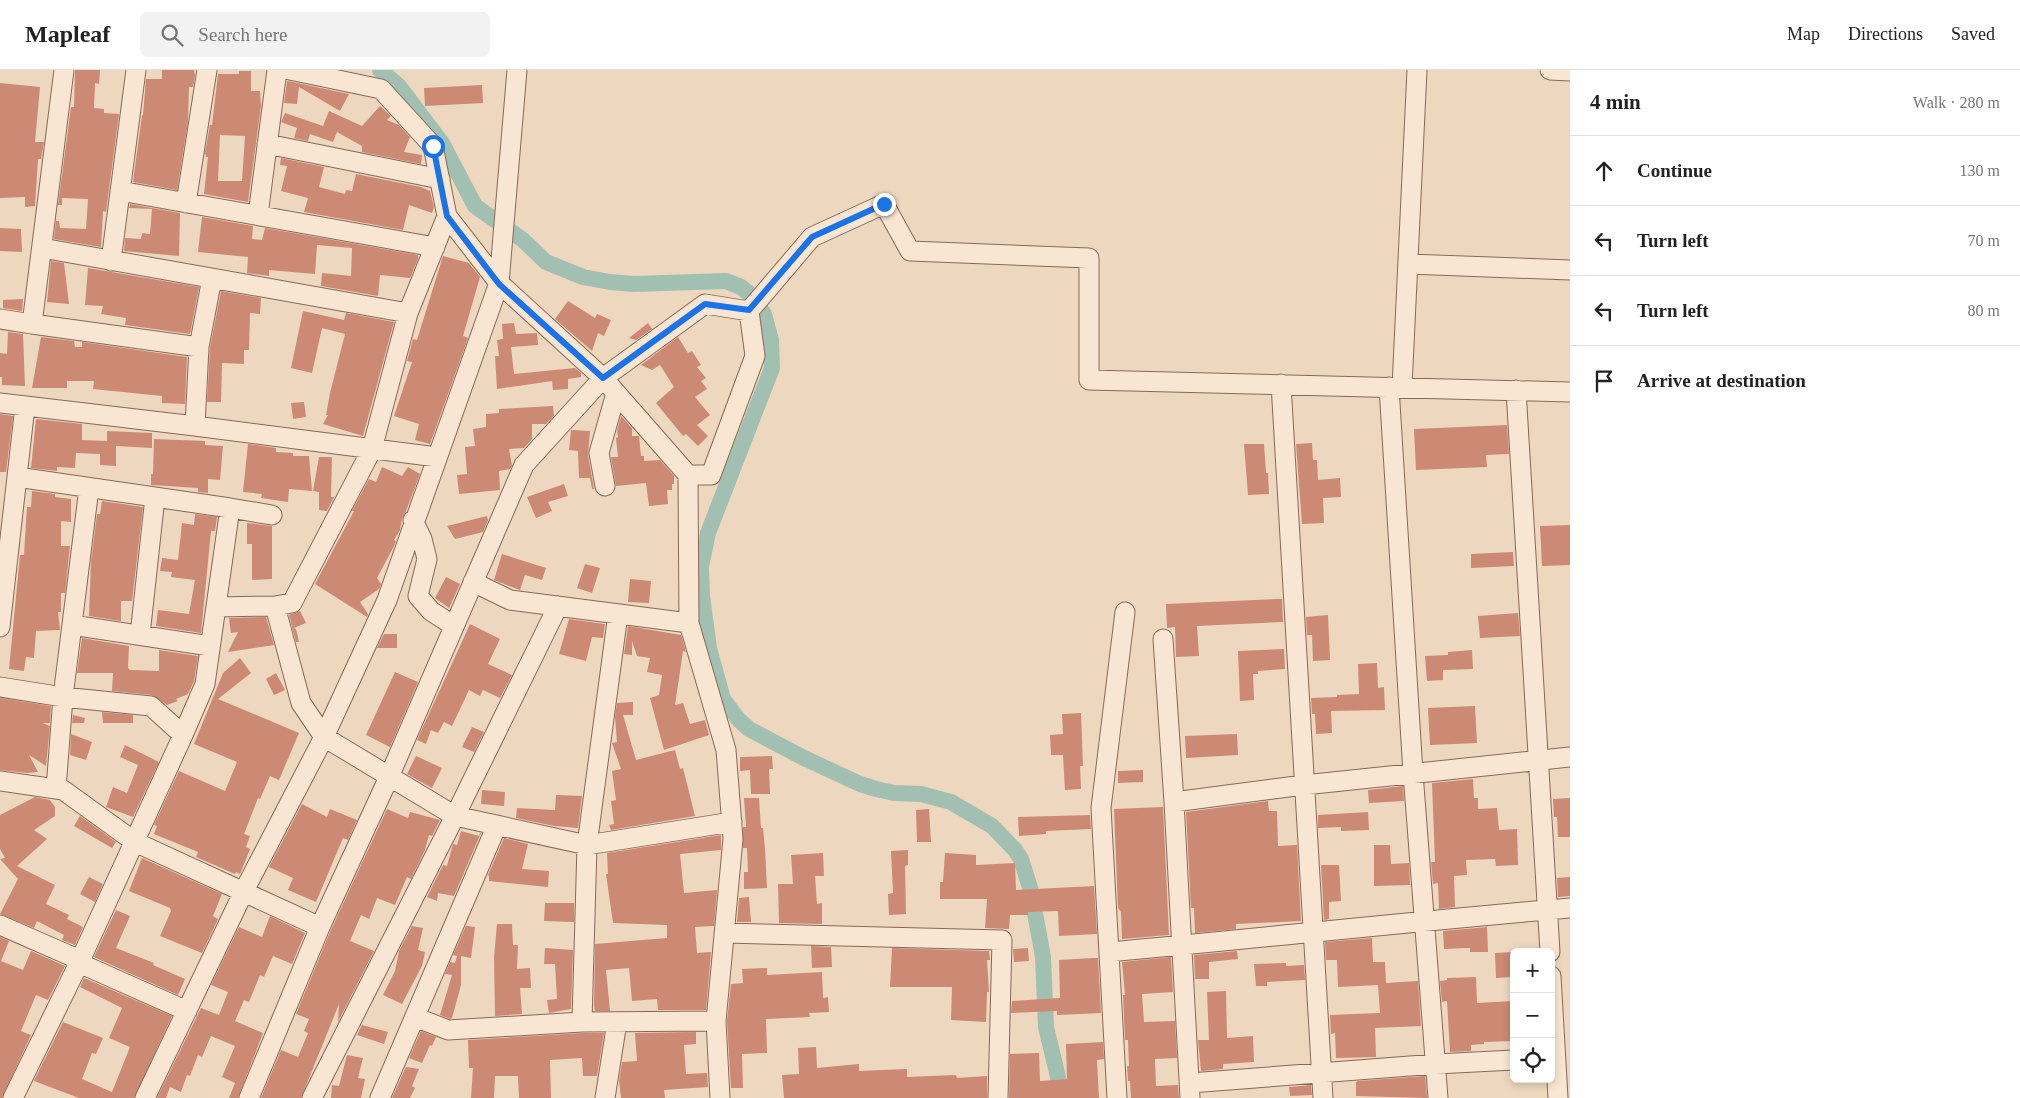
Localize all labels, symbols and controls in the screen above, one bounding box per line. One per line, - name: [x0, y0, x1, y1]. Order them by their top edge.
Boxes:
- search box: [140, 12, 490, 57]
- text: Mapleaf: [25, 21, 110, 47]
- icon: search: [158, 21, 186, 49]
- text: Search here: [198, 24, 287, 45]
- text: Map: [1787, 24, 1820, 44]
- text: Directions: [1848, 24, 1923, 44]
- text: Saved: [1951, 24, 1995, 44]
- text: 4 min: [1590, 90, 1641, 114]
- text: Walk · 280 m: [1913, 94, 2000, 111]
- route start: [422, 135, 445, 158]
- icon: ahead: [1590, 157, 1618, 185]
- text: Continue: [1637, 160, 1712, 181]
- text: 130 m: [1960, 162, 2000, 179]
- route end: [873, 193, 896, 216]
- icon: left: [1590, 227, 1618, 255]
- text: Turn left: [1637, 230, 1709, 251]
- text: 70 m: [1968, 232, 2000, 249]
- icon: left: [1590, 297, 1618, 325]
- text: Turn left: [1637, 300, 1709, 321]
- text: 80 m: [1968, 302, 2000, 319]
- icon: arrive: [1590, 367, 1618, 395]
- text: Arrive at destination: [1637, 370, 1806, 391]
- map controls: [1510, 948, 1555, 1083]
- button: +: [1510, 948, 1555, 993]
- button: −: [1510, 993, 1555, 1038]
- button: locate: [1510, 1038, 1555, 1083]

